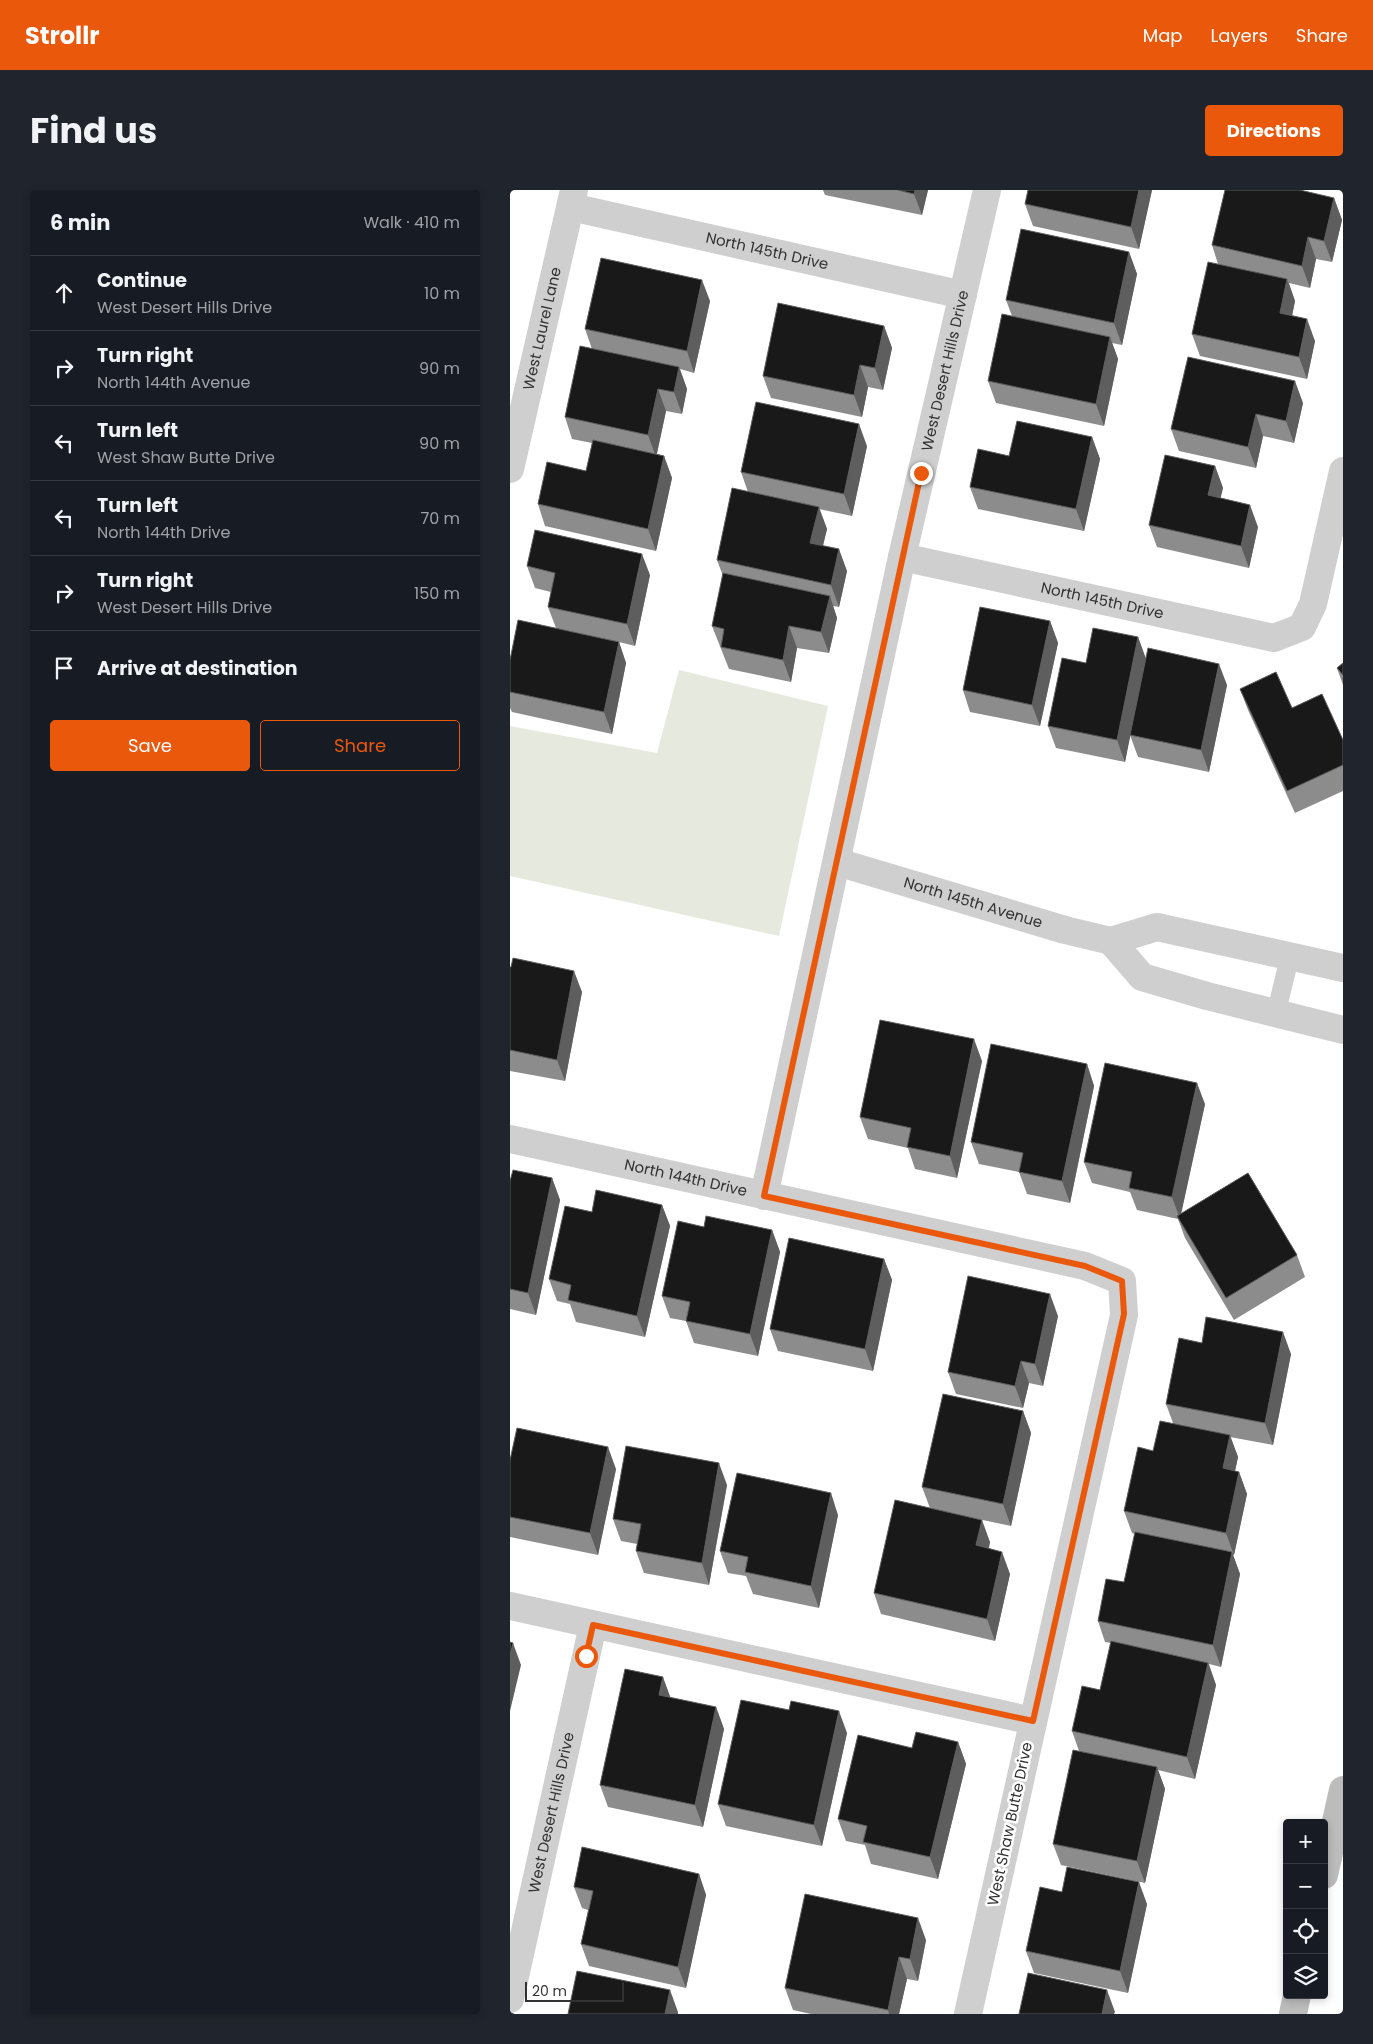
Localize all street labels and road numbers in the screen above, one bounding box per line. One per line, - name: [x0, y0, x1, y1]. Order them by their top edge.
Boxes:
- street label: North 145th Drive: [704, 227, 831, 275]
- street label: West Laurel Lane: [517, 265, 566, 392]
- street label: West Desert Hills Drive: [916, 288, 973, 453]
- street label: North 145th Drive: [1039, 577, 1166, 624]
- street label: North 145th Avenue: [901, 871, 1045, 933]
- street label: North 144th Drive: [622, 1154, 749, 1201]
- street label: West Desert Hills Drive: [523, 1730, 579, 1895]
- street label: West Shaw Butte Drive: [982, 1740, 1037, 1908]

